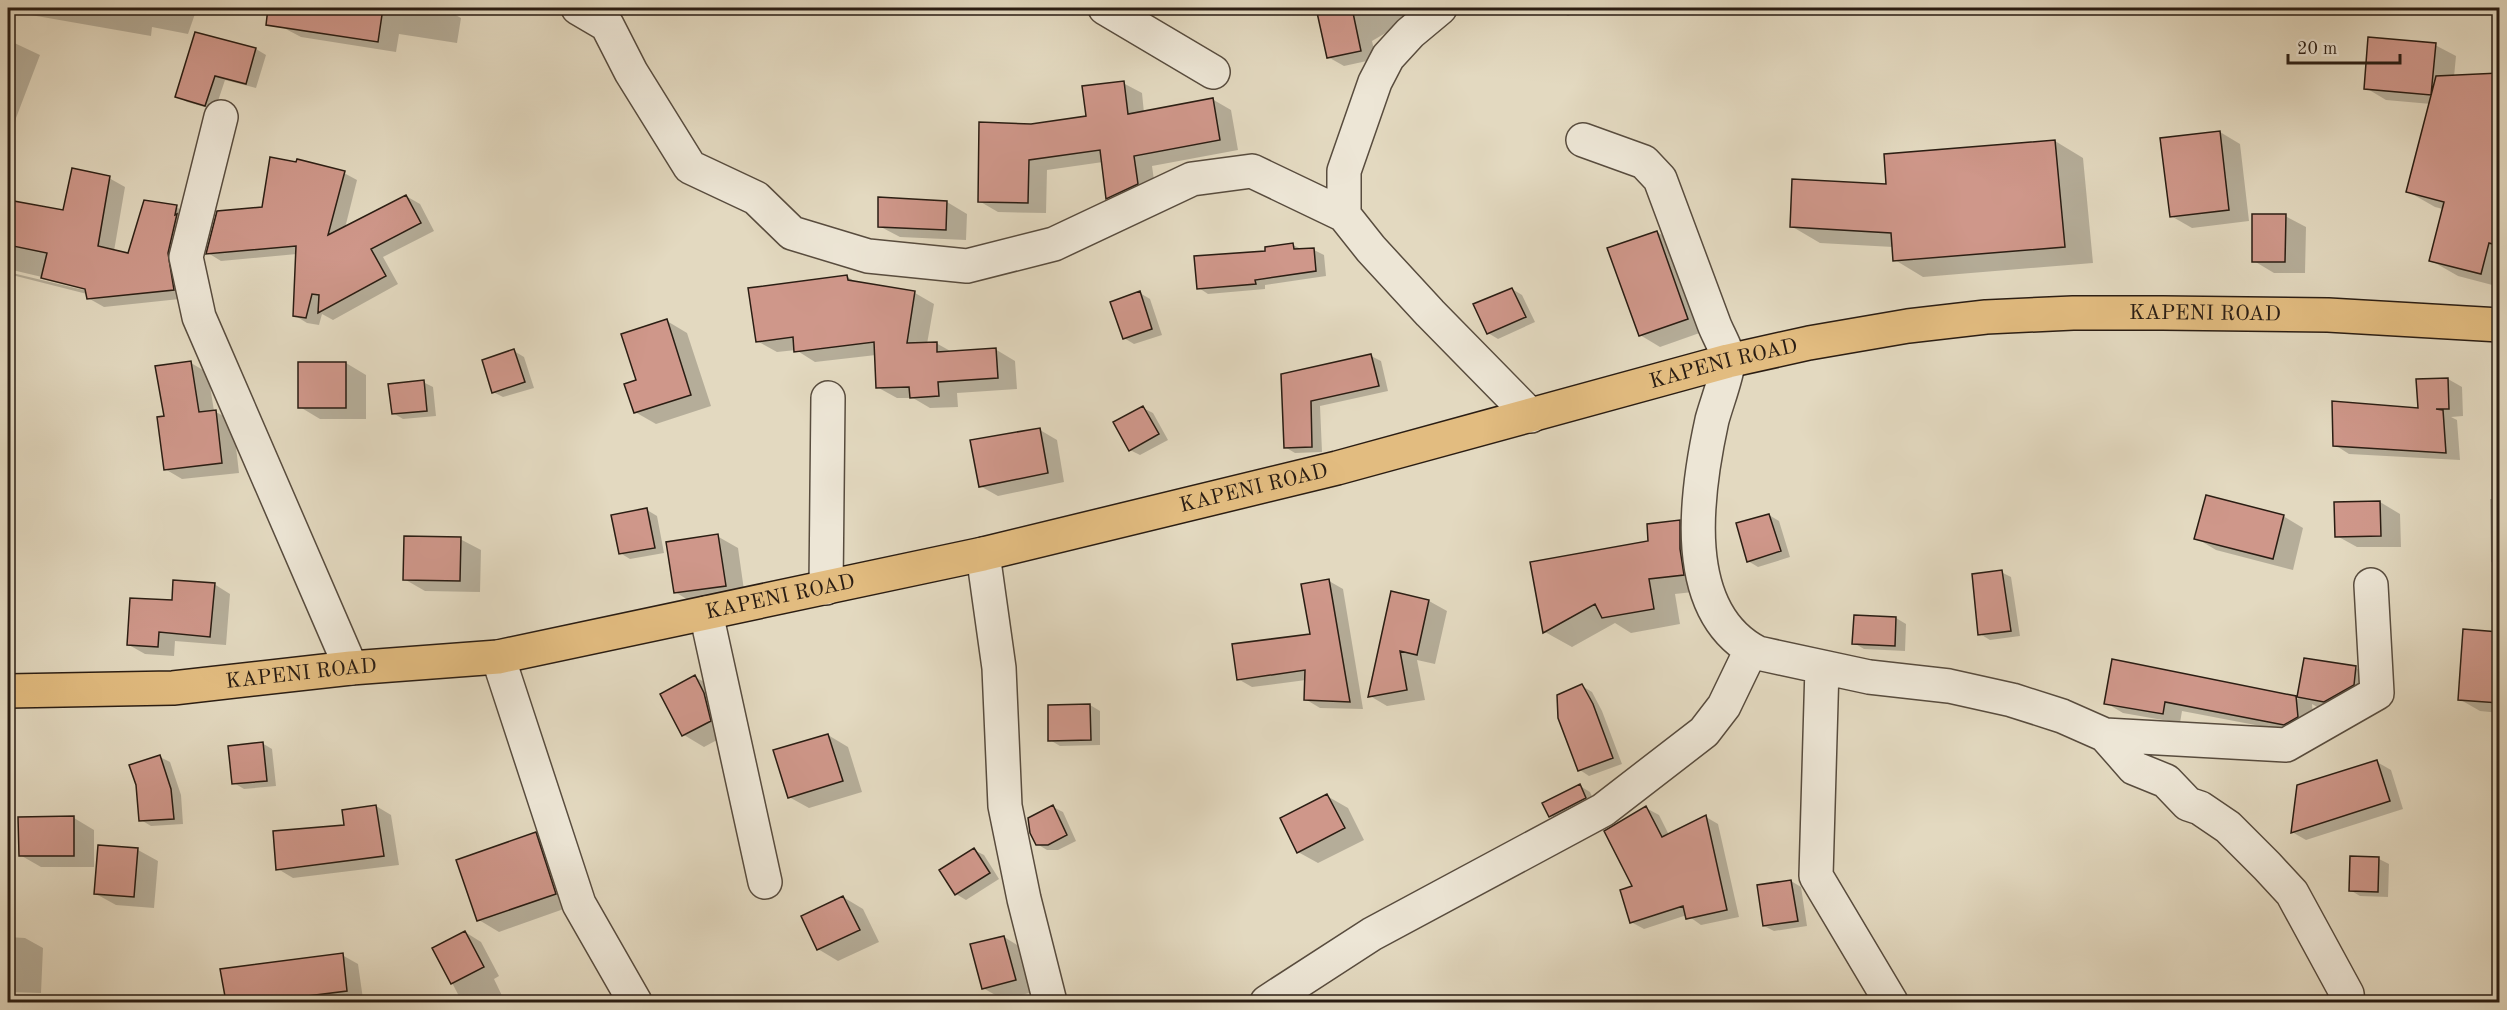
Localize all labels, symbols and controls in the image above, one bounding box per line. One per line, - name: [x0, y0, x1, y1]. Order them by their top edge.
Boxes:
- scale bar: [2288, 27, 2400, 65]
- text: 20 m: [2297, 40, 2337, 58]
- street label: KAPENI ROAD: [2129, 302, 2281, 325]
- street label: KAPENI ROAD: [1647, 335, 1800, 393]
- street label: KAPENI ROAD: [1177, 460, 1330, 516]
- street label: KAPENI ROAD: [704, 571, 857, 623]
- street label: KAPENI ROAD: [224, 656, 378, 693]

